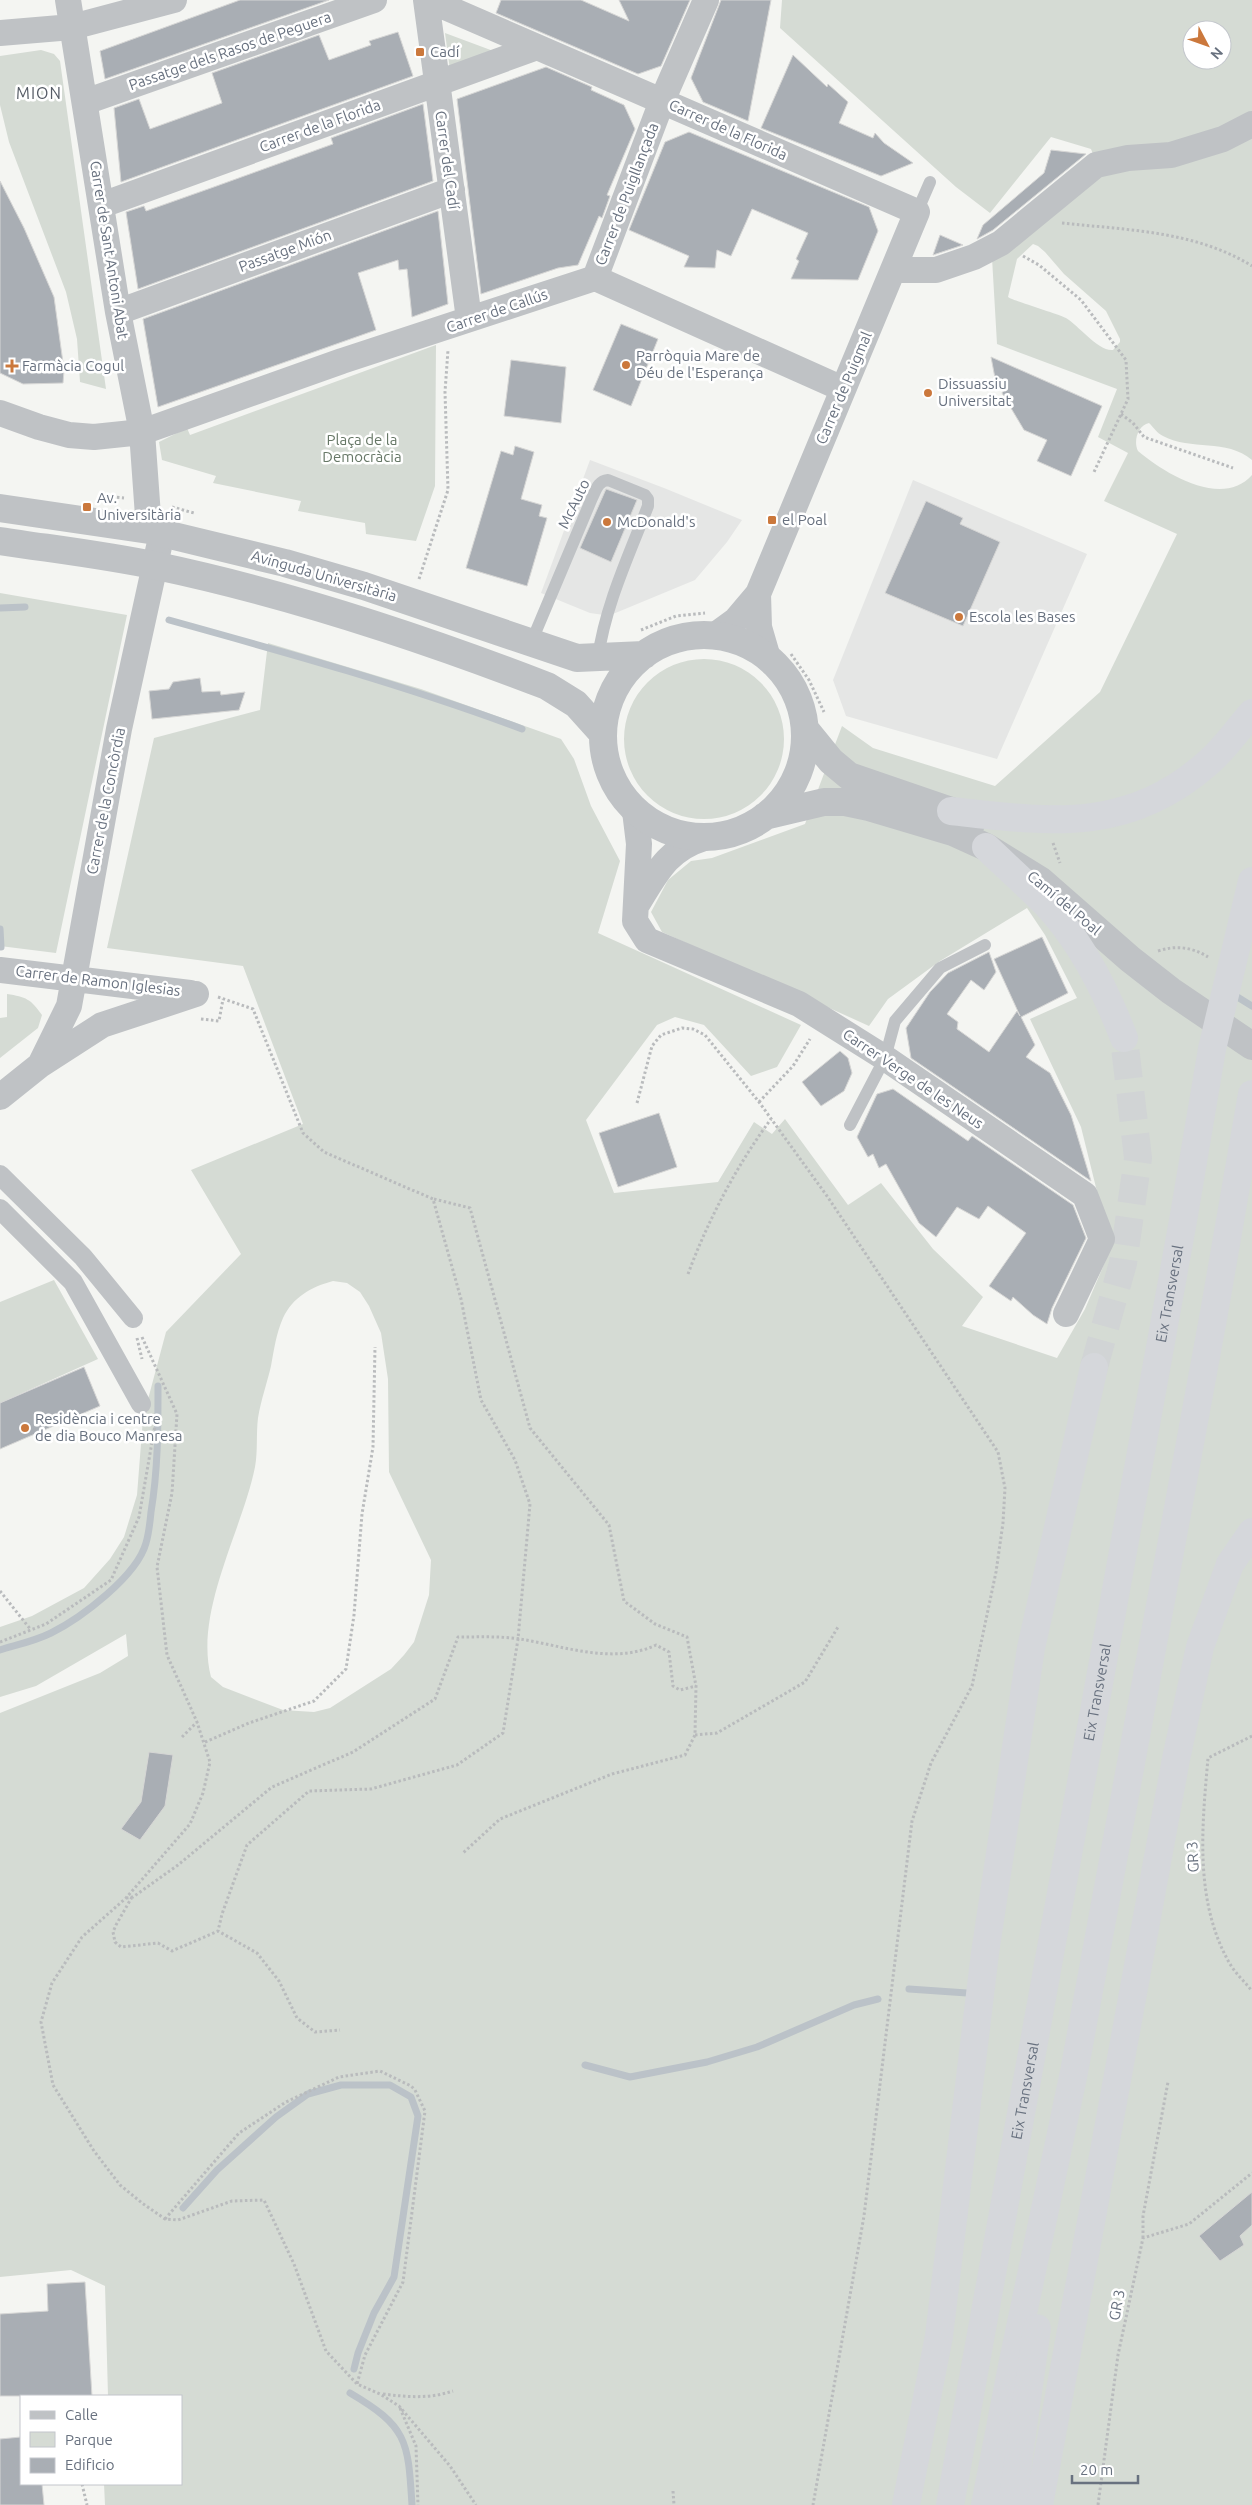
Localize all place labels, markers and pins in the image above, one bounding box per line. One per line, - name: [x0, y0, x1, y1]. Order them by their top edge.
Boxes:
- place label: Cadí: [430, 43, 460, 60]
- marker: Cadí: [414, 46, 426, 58]
- place label: Parròquia Mare de Déu de l'Esperança: [636, 347, 763, 381]
- place label: Farmàcia Cogul: [22, 357, 124, 374]
- marker: Parròquia Mare de Déu de l'Esperança: [620, 359, 632, 371]
- marker: Farmàcia Cogul: [6, 360, 18, 372]
- place label: Dissuassiu Universitat: [938, 375, 1011, 409]
- marker: Dissuassiu Universitat: [922, 387, 934, 399]
- place label: Av. Universitària: [97, 489, 181, 523]
- marker: Av. Universitària: [81, 501, 93, 513]
- place label: el Poal: [782, 511, 827, 528]
- place label: McDonald's: [617, 513, 695, 530]
- marker: el Poal: [766, 514, 778, 526]
- marker: McDonald's: [601, 516, 613, 528]
- place label: Escola les Bases: [969, 608, 1075, 625]
- marker: Escola les Bases: [953, 611, 965, 623]
- place label: Residència i centre de dia Bouco Manresa: [35, 1410, 183, 1444]
- marker: Residència i centre de dia Bouco Manresa: [19, 1422, 31, 1434]

